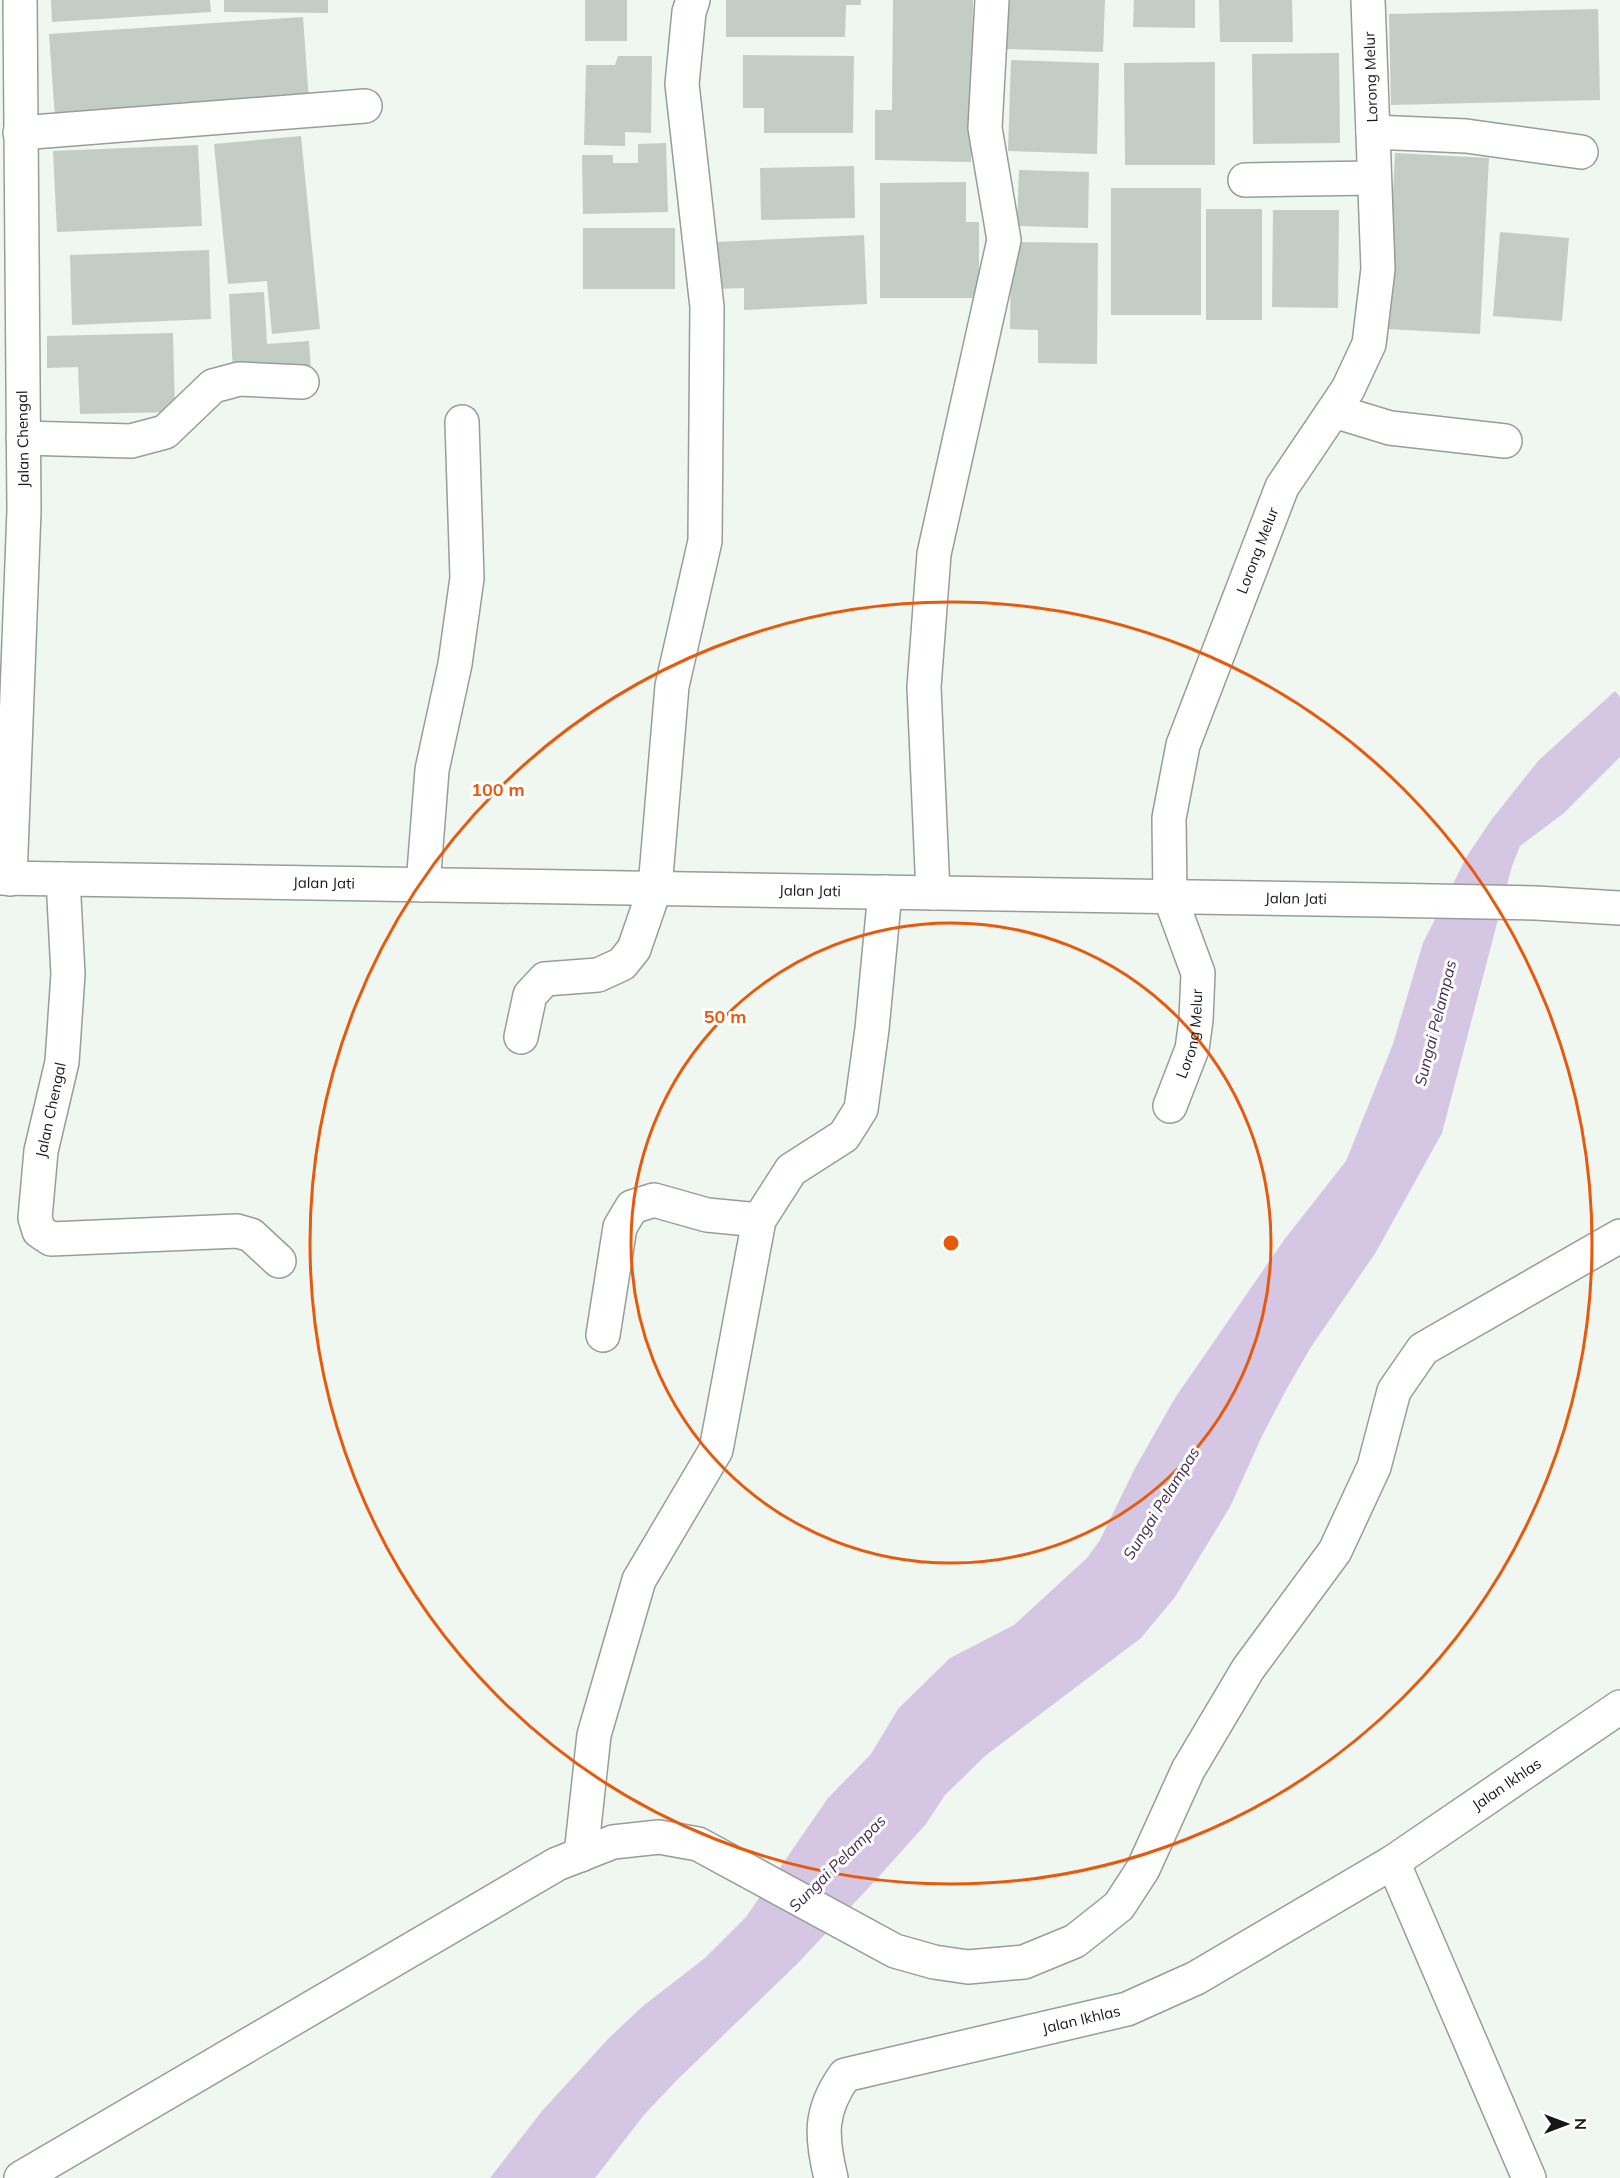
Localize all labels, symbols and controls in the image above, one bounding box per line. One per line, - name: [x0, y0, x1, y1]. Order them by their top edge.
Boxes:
- street label: Lorong Melur: [1359, 31, 1382, 123]
- street label: Jalan Chengal: [12, 390, 33, 488]
- street label: Lorong Melur: [1232, 504, 1283, 596]
- text: 100 m: [471, 778, 525, 801]
- street label: Jalan Jati: [293, 873, 355, 893]
- street label: Jalan Jati: [779, 880, 841, 900]
- street label: Jalan Jati: [1265, 888, 1327, 908]
- water label: Sungai Pelampas: [1410, 958, 1460, 1088]
- street label: Lorong Melur: [1172, 988, 1206, 1081]
- text: 50 m: [704, 1005, 746, 1028]
- street label: Jalan Chengal: [31, 1061, 70, 1159]
- centre of rings: [941, 1233, 961, 1253]
- water label: Sungai Pelampas: [1118, 1443, 1204, 1563]
- street label: Jalan Ikhlas: [1468, 1754, 1545, 1814]
- water label: Sungai Pelampas: [784, 1810, 890, 1916]
- street label: Jalan Ikhlas: [1040, 2001, 1122, 2038]
- north arrow: [1536, 2094, 1596, 2154]
- text: N: [1571, 2118, 1591, 2130]

